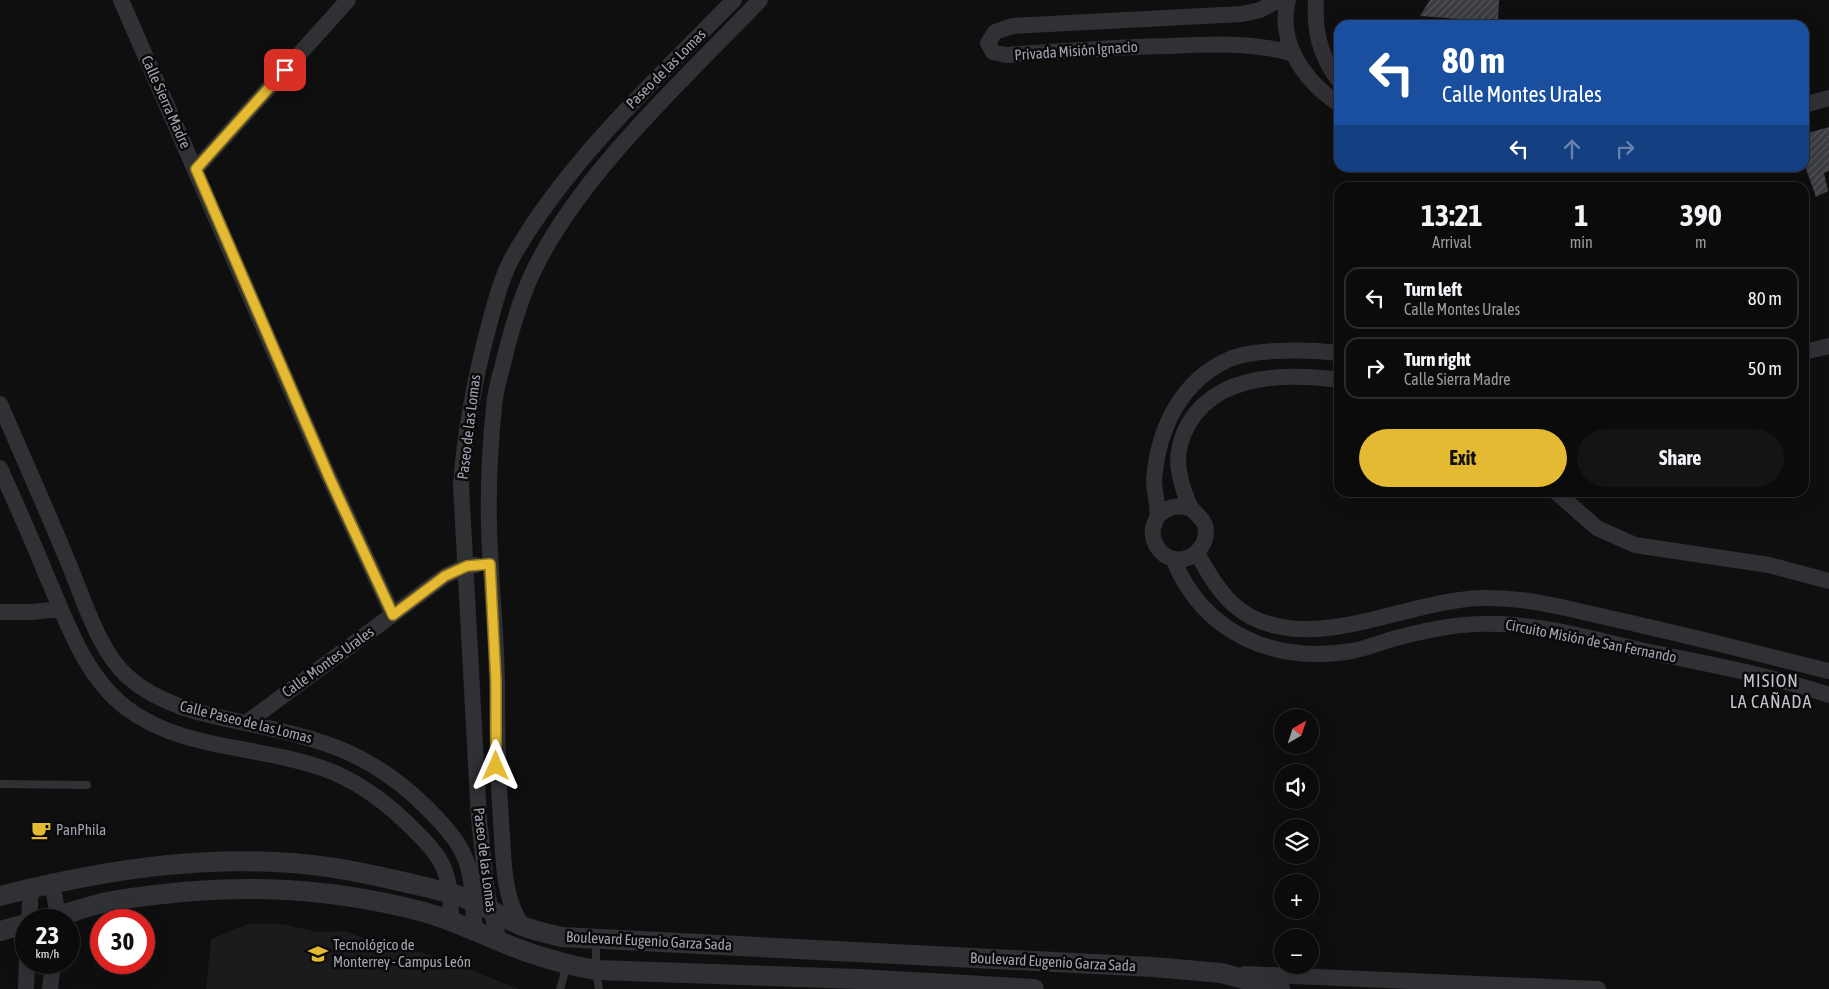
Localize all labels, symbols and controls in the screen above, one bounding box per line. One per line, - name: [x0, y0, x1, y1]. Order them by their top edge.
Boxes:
- street label: Paseo de las Lomas: [622, 25, 709, 112]
- street label: Privada Misión Ignacio: [1014, 38, 1138, 63]
- icon: left: [1359, 40, 1424, 105]
- text: 80 m: [1442, 40, 1505, 80]
- pin: [264, 49, 306, 91]
- street label: Calle Sierra Madre: [138, 53, 195, 151]
- icon: arrive: [271, 56, 299, 84]
- text: Calle Montes Urales: [1442, 81, 1602, 107]
- icon: left: [1505, 135, 1533, 163]
- icon: ahead: [1558, 135, 1586, 163]
- icon: right: [1611, 135, 1639, 163]
- text: 13:21: [1421, 198, 1483, 232]
- text: 1: [1574, 198, 1588, 232]
- text: 390: [1680, 198, 1722, 232]
- text: Arrival: [1432, 233, 1471, 251]
- text: min: [1570, 233, 1593, 251]
- text: m: [1695, 233, 1707, 251]
- text: Turn left: [1404, 278, 1462, 300]
- icon: left: [1361, 284, 1389, 312]
- text: 80 m: [1748, 287, 1782, 309]
- text: Calle Montes Urales: [1404, 300, 1520, 318]
- text: Turn right: [1404, 348, 1471, 370]
- icon: right: [1361, 354, 1389, 382]
- text: 50 m: [1748, 357, 1782, 379]
- text: Calle Sierra Madre: [1404, 370, 1511, 388]
- street label: Paseo de las Lomas: [454, 374, 483, 480]
- button: Exit: [1359, 429, 1567, 487]
- button: Share: [1577, 429, 1784, 487]
- street label: Circuito Misión de San Fernando: [1504, 616, 1678, 665]
- street label: Calle Montes Urales: [279, 623, 377, 701]
- district label: MISION LA CAÑADA: [1730, 670, 1812, 712]
- street label: Calle Paseo de las Lomas: [178, 697, 314, 746]
- north arrow: [1274, 709, 1319, 754]
- map controls: [1274, 709, 1319, 974]
- position arrow: [469, 739, 521, 791]
- button: sound: [1274, 764, 1319, 809]
- street label: Paseo de las Lomas: [471, 807, 500, 913]
- cafe icon: PanPhila: [30, 819, 52, 841]
- button: layers: [1274, 819, 1319, 864]
- place label: PanPhila: [56, 821, 106, 838]
- button: +: [1274, 874, 1319, 919]
- speed limit sign: 30: [90, 909, 155, 974]
- text: 23: [36, 921, 59, 949]
- street label: Boulevard Eugenio Garza Sada: [566, 928, 732, 953]
- button: −: [1274, 929, 1319, 974]
- place label: Tecnológico de Monterrey - Campus León: [333, 936, 471, 970]
- school or university icon: Tecnológico de Monterrey - Campus León: [307, 943, 329, 965]
- text: km/h: [36, 947, 59, 961]
- street label: Boulevard Eugenio Garza Sada: [970, 949, 1136, 974]

